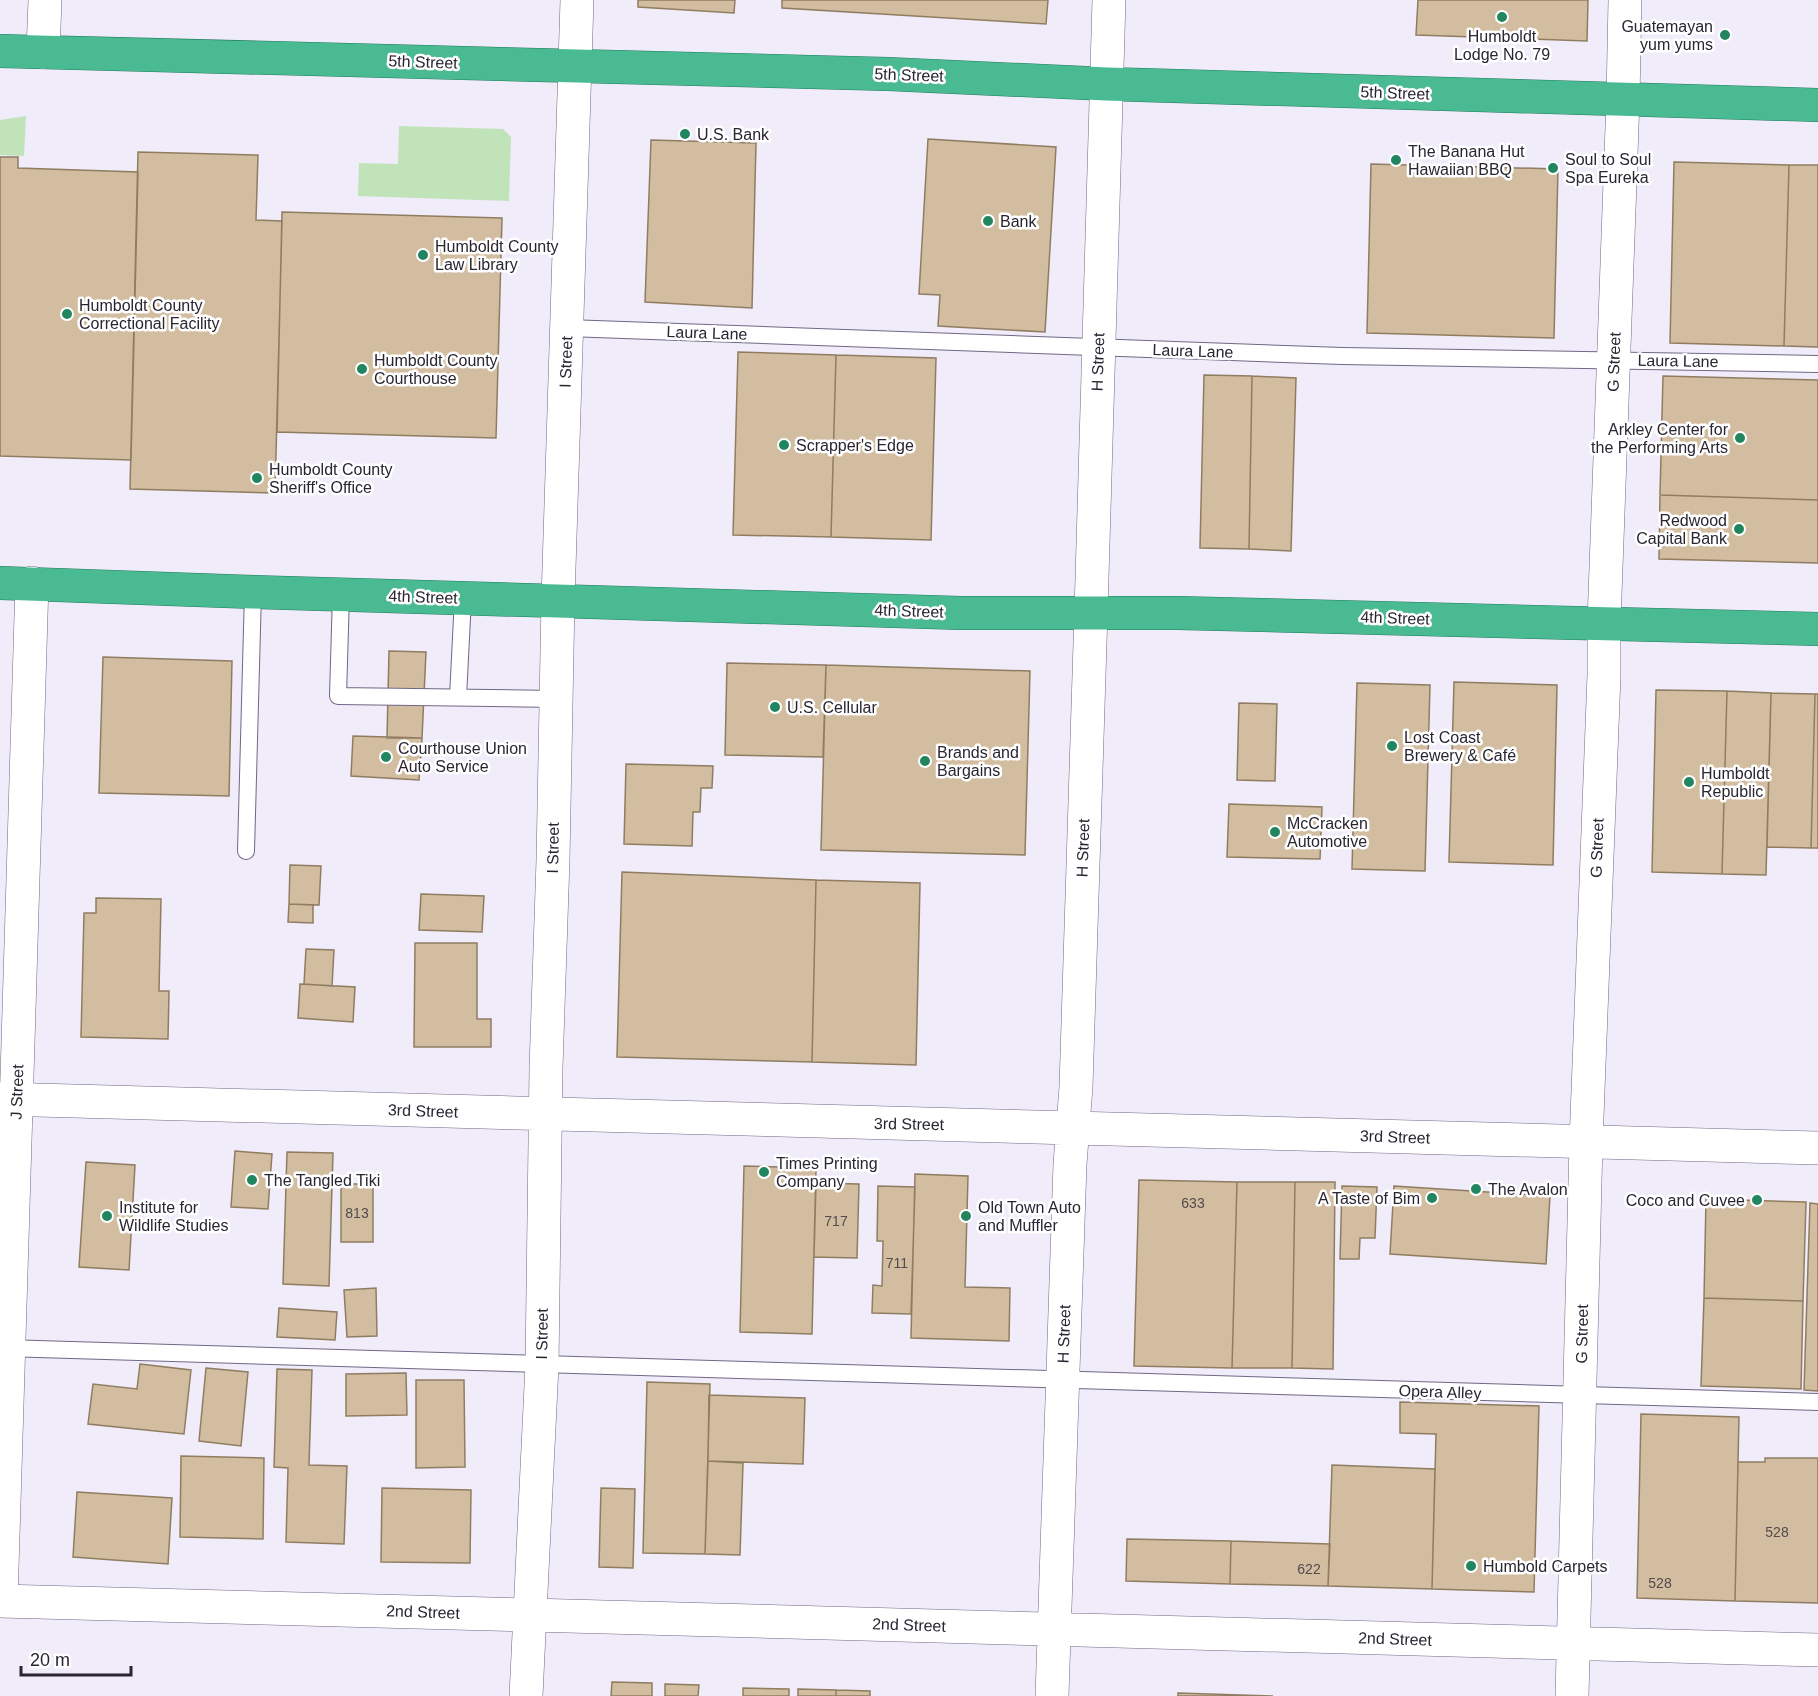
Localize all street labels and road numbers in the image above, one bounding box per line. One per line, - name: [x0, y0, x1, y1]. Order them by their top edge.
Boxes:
- street label: 5th Street: [388, 52, 459, 72]
- street label: 5th Street: [874, 65, 945, 85]
- street label: 5th Street: [1360, 83, 1431, 103]
- street label: Laura Lane: [666, 323, 748, 343]
- street label: G Street: [1604, 331, 1624, 392]
- street label: H Street: [1088, 332, 1108, 392]
- street label: I Street: [557, 335, 575, 388]
- street label: Laura Lane: [1152, 341, 1234, 361]
- street label: Laura Lane: [1637, 352, 1719, 370]
- street label: 4th Street: [388, 587, 459, 607]
- street label: 4th Street: [874, 601, 945, 621]
- street label: 4th Street: [1360, 608, 1431, 628]
- street label: G Street: [1587, 817, 1607, 878]
- street label: H Street: [1073, 818, 1093, 878]
- street label: I Street: [544, 822, 562, 874]
- street label: J Street: [8, 1064, 26, 1120]
- street label: 3rd Street: [388, 1101, 459, 1121]
- street label: 3rd Street: [874, 1115, 945, 1133]
- street label: 3rd Street: [1360, 1127, 1431, 1147]
- street label: H Street: [1054, 1304, 1074, 1364]
- street label: G Street: [1573, 1304, 1591, 1364]
- street label: I Street: [533, 1308, 551, 1360]
- street label: Opera Alley: [1398, 1382, 1482, 1402]
- street label: 2nd Street: [386, 1602, 461, 1622]
- street label: 2nd Street: [872, 1615, 947, 1635]
- street label: 2nd Street: [1358, 1629, 1433, 1649]

